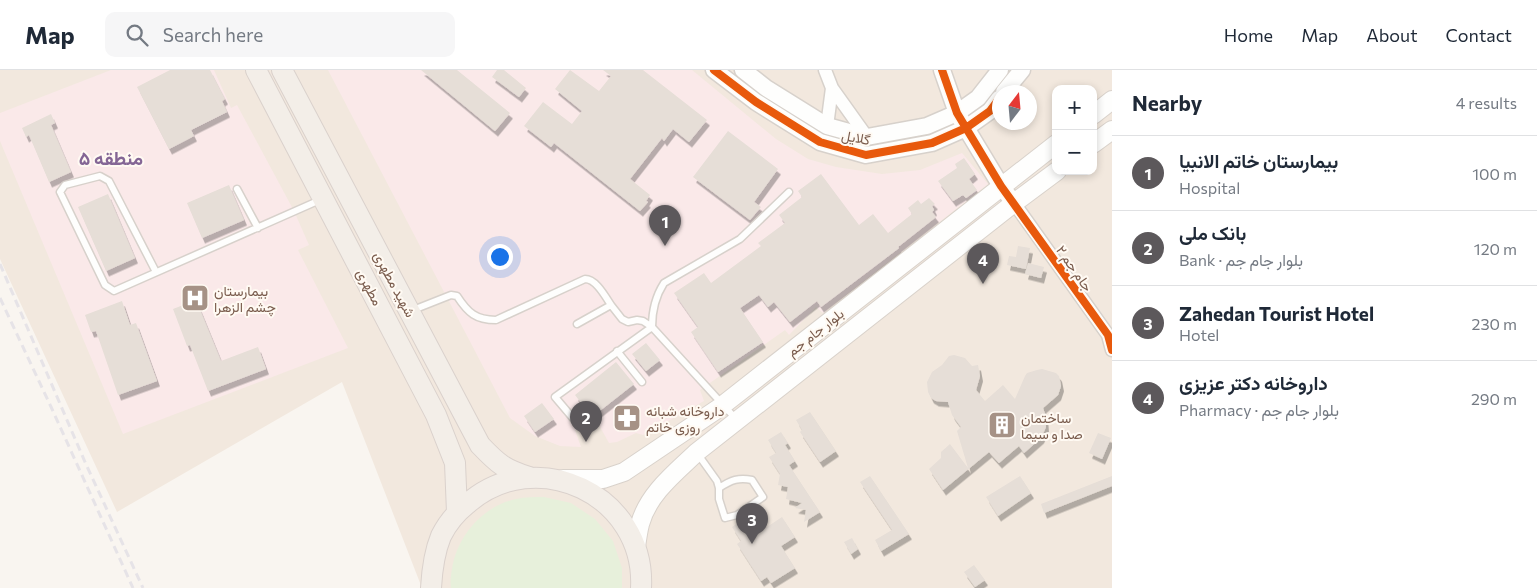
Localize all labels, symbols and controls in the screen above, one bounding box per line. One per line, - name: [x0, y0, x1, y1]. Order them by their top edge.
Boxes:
- search box: [105, 12, 455, 57]
- text: Map: [25, 20, 75, 49]
- icon: search: [123, 21, 151, 49]
- text: Search here: [163, 23, 263, 46]
- text: Home: [1224, 24, 1273, 46]
- text: Map: [1301, 24, 1338, 46]
- text: About: [1366, 24, 1418, 46]
- text: Contact: [1446, 24, 1512, 46]
- north arrow: [992, 85, 1037, 130]
- map controls: [1052, 85, 1097, 175]
- button: +: [1052, 85, 1097, 130]
- text: Nearby: [1132, 90, 1202, 115]
- text: 4 results: [1456, 93, 1517, 112]
- street label: گلایل: [840, 126, 872, 149]
- button: −: [1052, 130, 1097, 175]
- district label: منطقه ۵: [79, 146, 143, 169]
- text: بیمارستان خاتم الانبیا: [1179, 149, 1338, 172]
- text: 1: [1144, 164, 1152, 183]
- text: 100 m: [1472, 164, 1517, 183]
- text: Hospital: [1179, 178, 1240, 197]
- pin: 1: [649, 205, 681, 246]
- text: بانک ملی: [1179, 221, 1246, 244]
- text: 2: [1143, 239, 1153, 258]
- text: 120 m: [1474, 239, 1517, 258]
- street label: جام جم ۲: [1052, 242, 1097, 295]
- pin: 4: [967, 243, 999, 284]
- your location: [487, 244, 513, 270]
- street label: شهید مطهری: [371, 248, 419, 320]
- text: Bank · بلوار جام جم: [1179, 250, 1303, 269]
- street label: مطهری: [353, 266, 387, 308]
- place label: بیمارستان چشم الزهرا: [214, 282, 276, 317]
- hospital icon: بیمارستان چشم الزهرا: [180, 283, 210, 313]
- text: Zahedan Tourist Hotel: [1179, 302, 1374, 325]
- street label: بلوار جام جم: [783, 304, 848, 360]
- text: 3: [1143, 314, 1153, 333]
- text: 230 m: [1472, 314, 1517, 333]
- text: Hotel: [1179, 325, 1219, 344]
- text: داروخانه دکتر عزیزی: [1179, 371, 1328, 394]
- text: 4: [1143, 389, 1153, 408]
- text: 290 m: [1471, 389, 1517, 408]
- text: Pharmacy · بلوار جام جم: [1179, 400, 1339, 419]
- pin: 2: [570, 401, 602, 442]
- place label: داروخانه شبانه روزی خاتم: [646, 402, 725, 436]
- pharmacy icon: داروخانه شبانه روزی خاتم: [612, 403, 642, 433]
- place label: ساختمان صدا و سیما: [1021, 409, 1083, 443]
- building icon: ساختمان صدا و سیما: [987, 410, 1017, 440]
- pin: 3: [736, 503, 768, 544]

